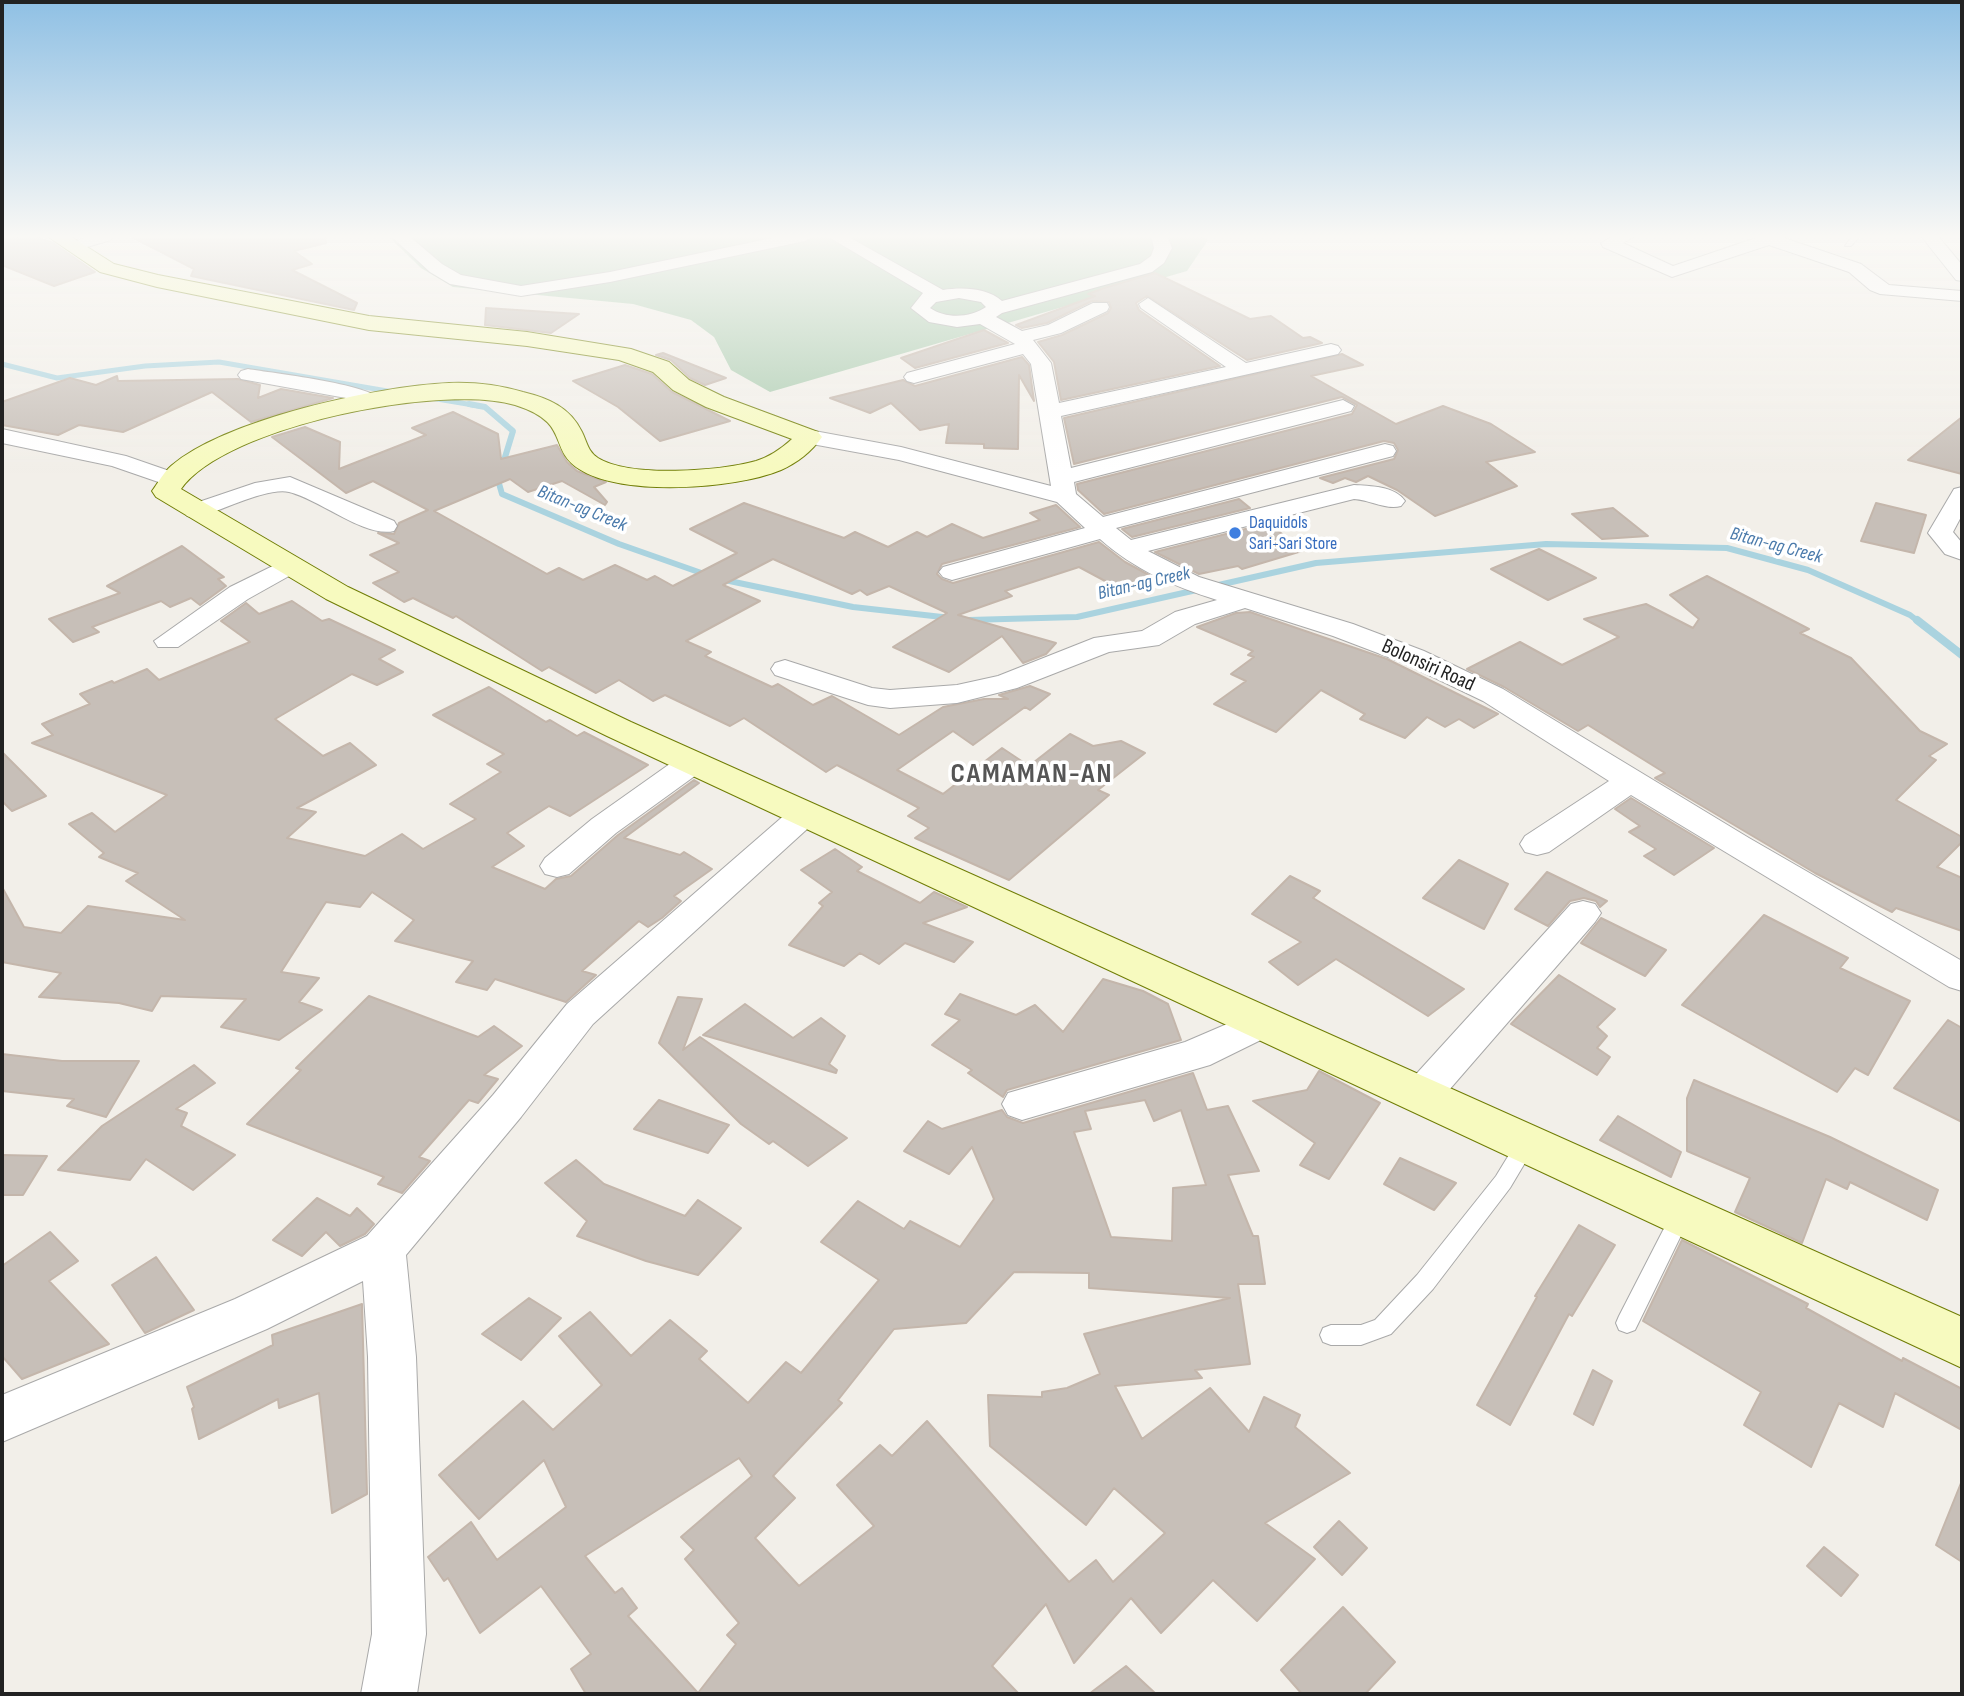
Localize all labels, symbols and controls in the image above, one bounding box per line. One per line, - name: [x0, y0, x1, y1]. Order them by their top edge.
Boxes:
- water label: Bitan-ag Creek: [534, 481, 630, 537]
- place label: Daquidols Sari-Sari Store: [1249, 512, 1337, 554]
- water label: Bitan-ag Creek: [1728, 523, 1824, 569]
- marker: Daquidols Sari-Sari Store: [1227, 525, 1243, 541]
- water label: Bitan-ag Creek: [1096, 562, 1192, 606]
- street label: Bolonsiri Road: [1377, 634, 1479, 698]
- district label: CAMAMAN-AN: [952, 758, 1112, 792]

